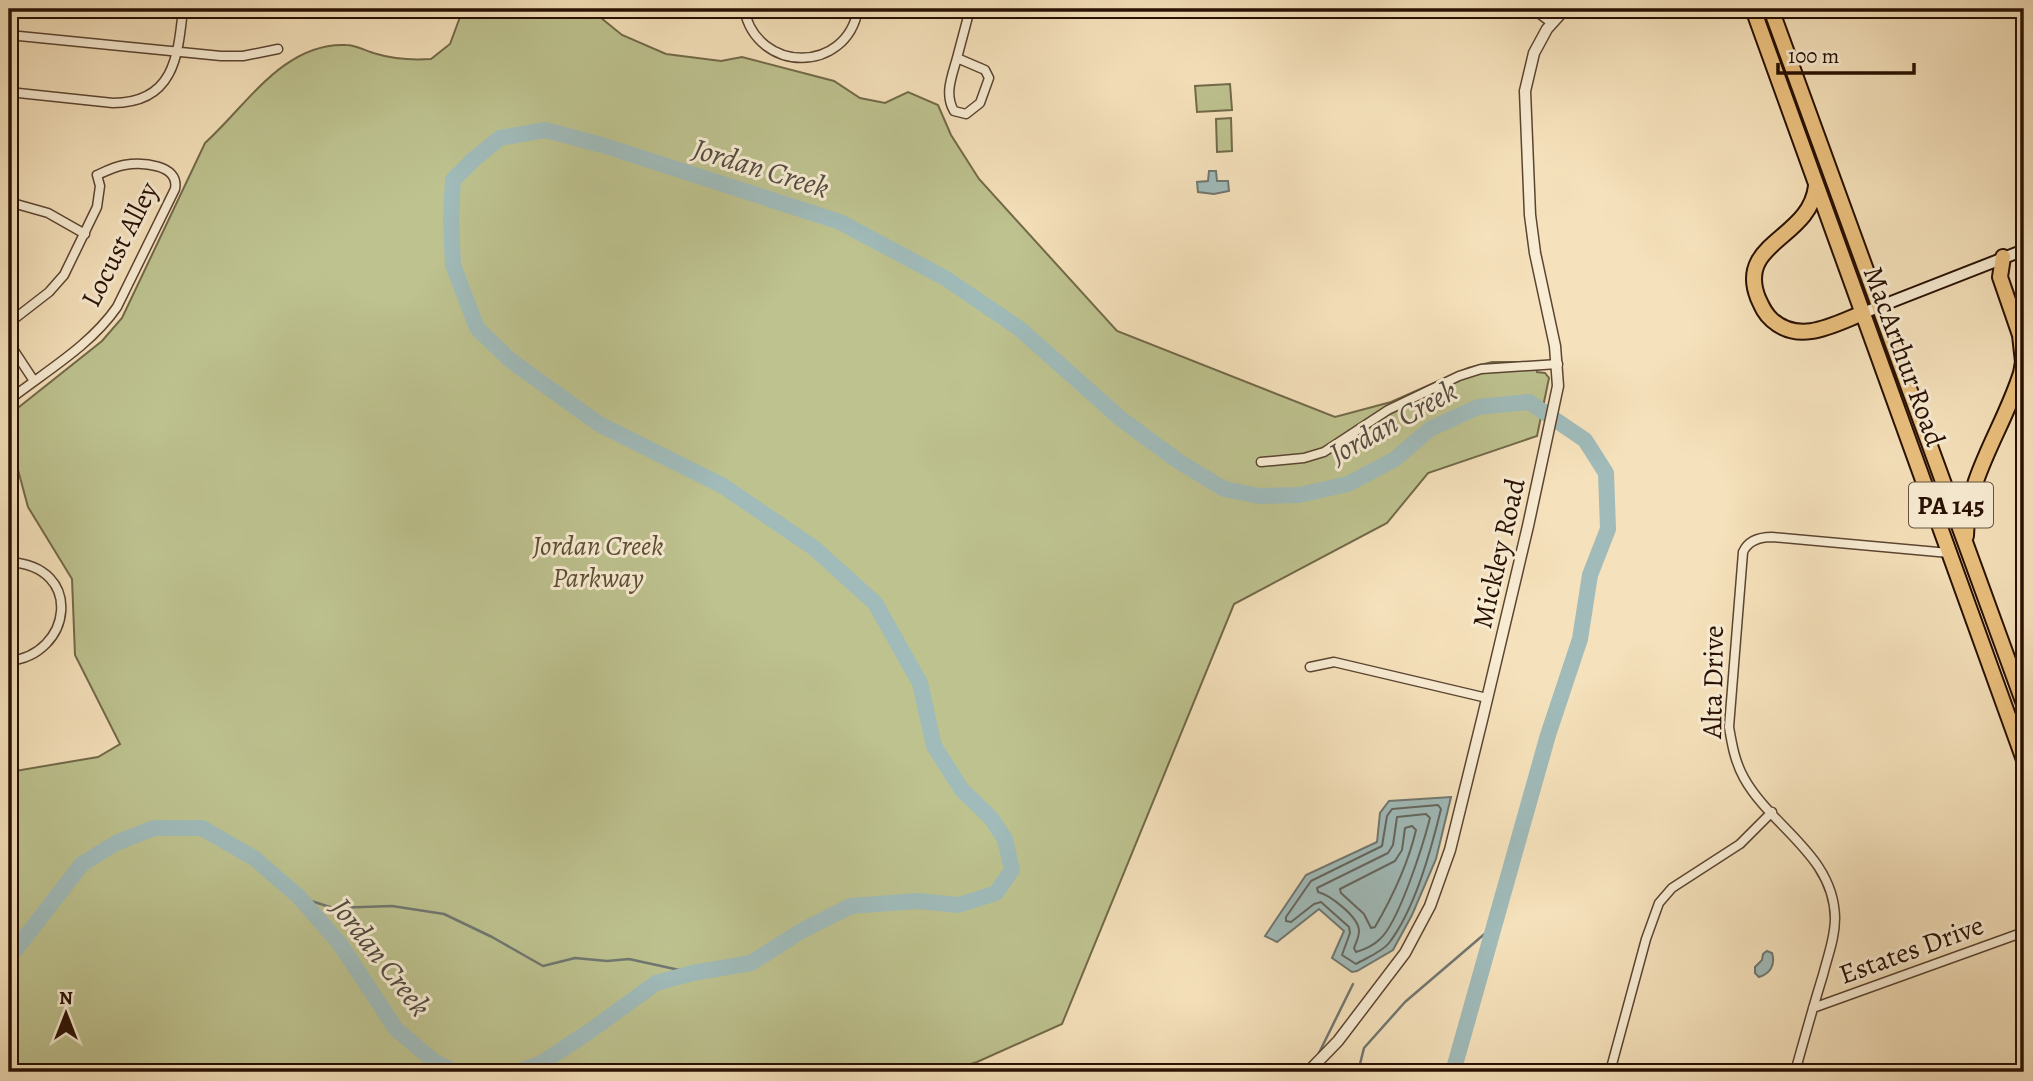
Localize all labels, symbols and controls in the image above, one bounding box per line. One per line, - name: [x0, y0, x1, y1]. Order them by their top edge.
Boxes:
- scale bar: [1778, 32, 1914, 76]
- text: 100 m: [1788, 42, 1839, 70]
- water label: Jordan Creek: [687, 128, 834, 208]
- street label: Locust Alley: [72, 175, 168, 314]
- street label: MacArthur Road: [1854, 261, 1955, 452]
- water label: Jordan Creek: [1321, 370, 1464, 474]
- street label: Mickley Road: [1463, 474, 1535, 632]
- road number: PA 145: [1909, 482, 1993, 527]
- park label: Jordan Creek Parkway: [531, 527, 664, 597]
- street label: Alta Drive: [1693, 625, 1733, 740]
- water label: Jordan Creek: [321, 889, 440, 1025]
- street label: Estates Drive: [1834, 906, 1989, 994]
- north arrow: [32, 979, 102, 1050]
- text: N: [59, 985, 73, 1011]

